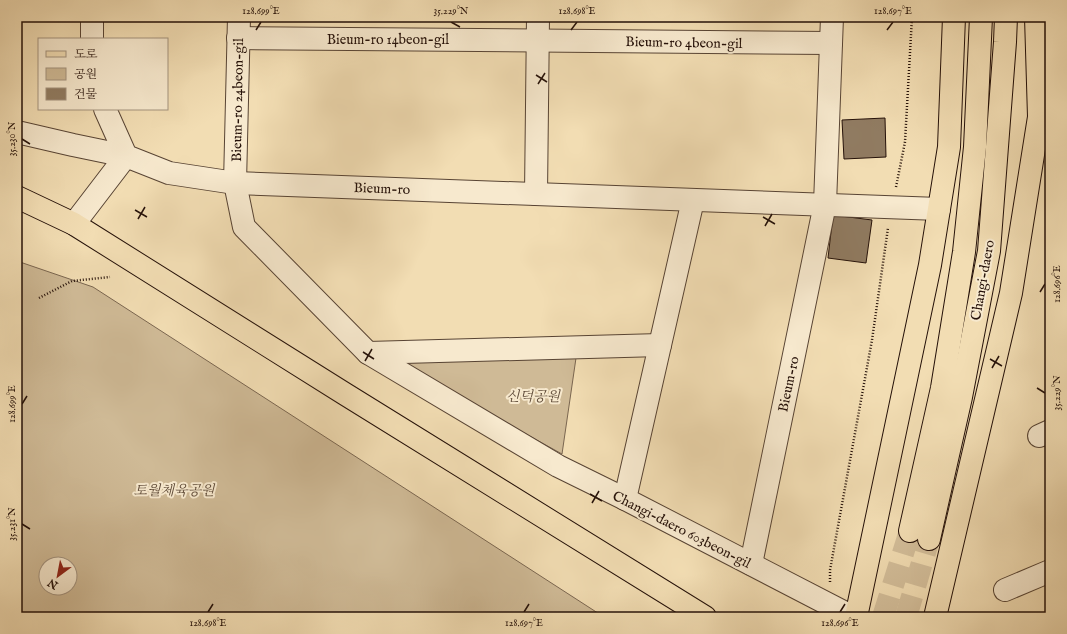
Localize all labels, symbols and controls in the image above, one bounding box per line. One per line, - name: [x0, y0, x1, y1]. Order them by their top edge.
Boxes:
- text: 128.699°E: [242, 5, 280, 18]
- text: 35.229°N: [433, 5, 469, 18]
- text: 128.698°E: [558, 5, 596, 18]
- text: 128.697°E: [874, 5, 912, 18]
- street label: Bieum-ro 14beon-gil: [327, 31, 449, 49]
- street label: Bieum-ro 4beon-gil: [625, 33, 743, 53]
- legend: [38, 38, 168, 110]
- street label: Bieum-ro 24beon-gil: [228, 38, 248, 162]
- text: 도로: [74, 47, 98, 62]
- text: 공원: [74, 67, 97, 82]
- text: 건물: [74, 87, 98, 102]
- text: 35.230°N: [6, 121, 19, 156]
- street label: Bieum-ro: [353, 179, 411, 199]
- street label: Changi-daero: [967, 238, 999, 322]
- text: 128.696°E: [1051, 265, 1064, 303]
- street label: Bieum-ro: [774, 354, 804, 414]
- text: 35.229°N: [1051, 375, 1064, 411]
- text: 128.699°E: [6, 385, 19, 423]
- park label: 신덕공원: [506, 388, 562, 406]
- park label: 토월체육공원: [133, 482, 216, 500]
- street label: Changi-daero 603beon-gil: [609, 487, 754, 573]
- text: 35.231°N: [6, 507, 19, 541]
- north arrow: [38, 556, 78, 596]
- text: N: [45, 575, 62, 593]
- text: 128.698°E: [189, 617, 227, 630]
- text: 128.697°E: [505, 617, 543, 630]
- text: 128.696°E: [821, 617, 859, 630]

